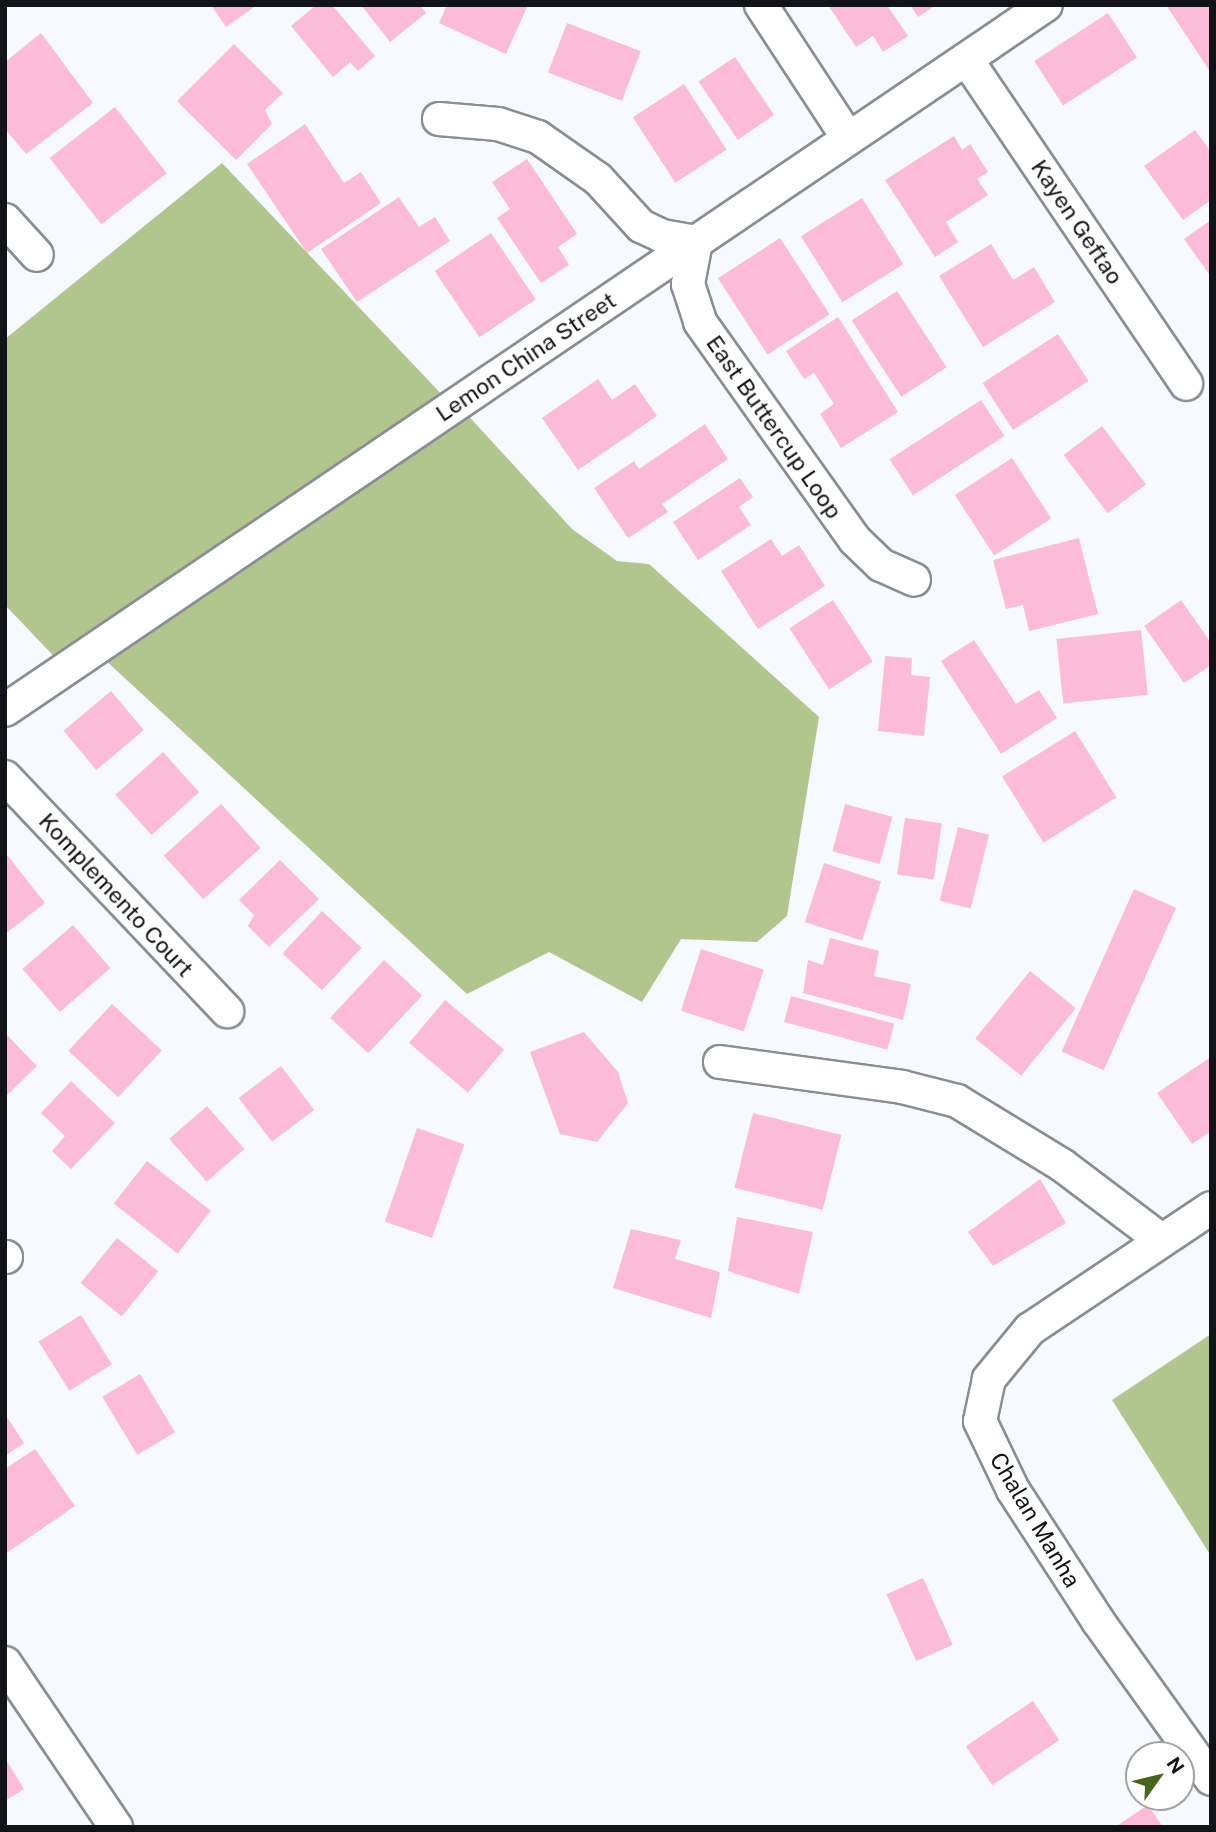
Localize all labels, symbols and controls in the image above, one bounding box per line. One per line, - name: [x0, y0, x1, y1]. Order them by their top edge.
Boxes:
- street label: Kayen Geftao: [1025, 155, 1129, 289]
- street label: Lemon China Street: [431, 286, 621, 428]
- street label: East Buttercup Loop: [700, 330, 848, 524]
- street label: Komplemento Court: [33, 807, 199, 983]
- street label: Chalan Manha: [984, 1448, 1086, 1592]
- north arrow: [1125, 1741, 1195, 1811]
- text: N: [1162, 1753, 1189, 1778]

